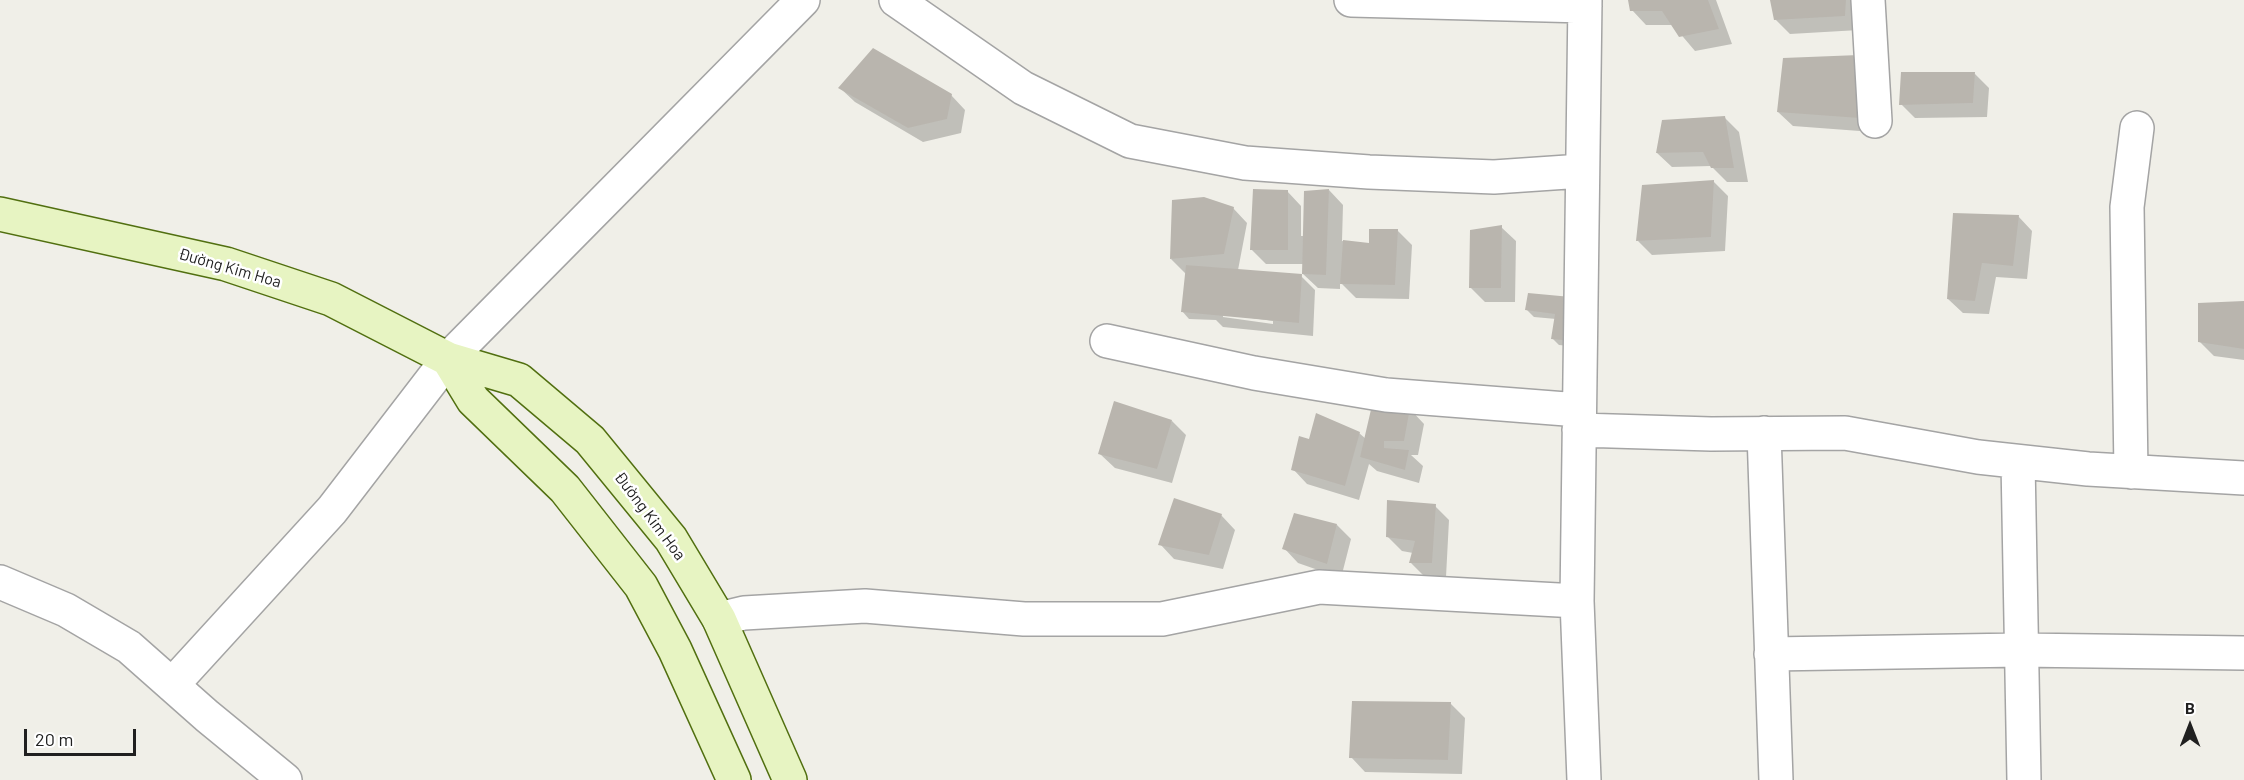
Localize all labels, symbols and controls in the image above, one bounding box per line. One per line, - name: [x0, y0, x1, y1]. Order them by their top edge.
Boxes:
- street label: Đường Kim Hoa: [176, 244, 284, 292]
- street label: Đường Kim Hoa: [610, 468, 690, 564]
- north arrow: [2160, 696, 2220, 756]
- text: B: [2185, 698, 2195, 717]
- scale bar: [27, 717, 140, 755]
- text: 20 m: [35, 728, 73, 750]

